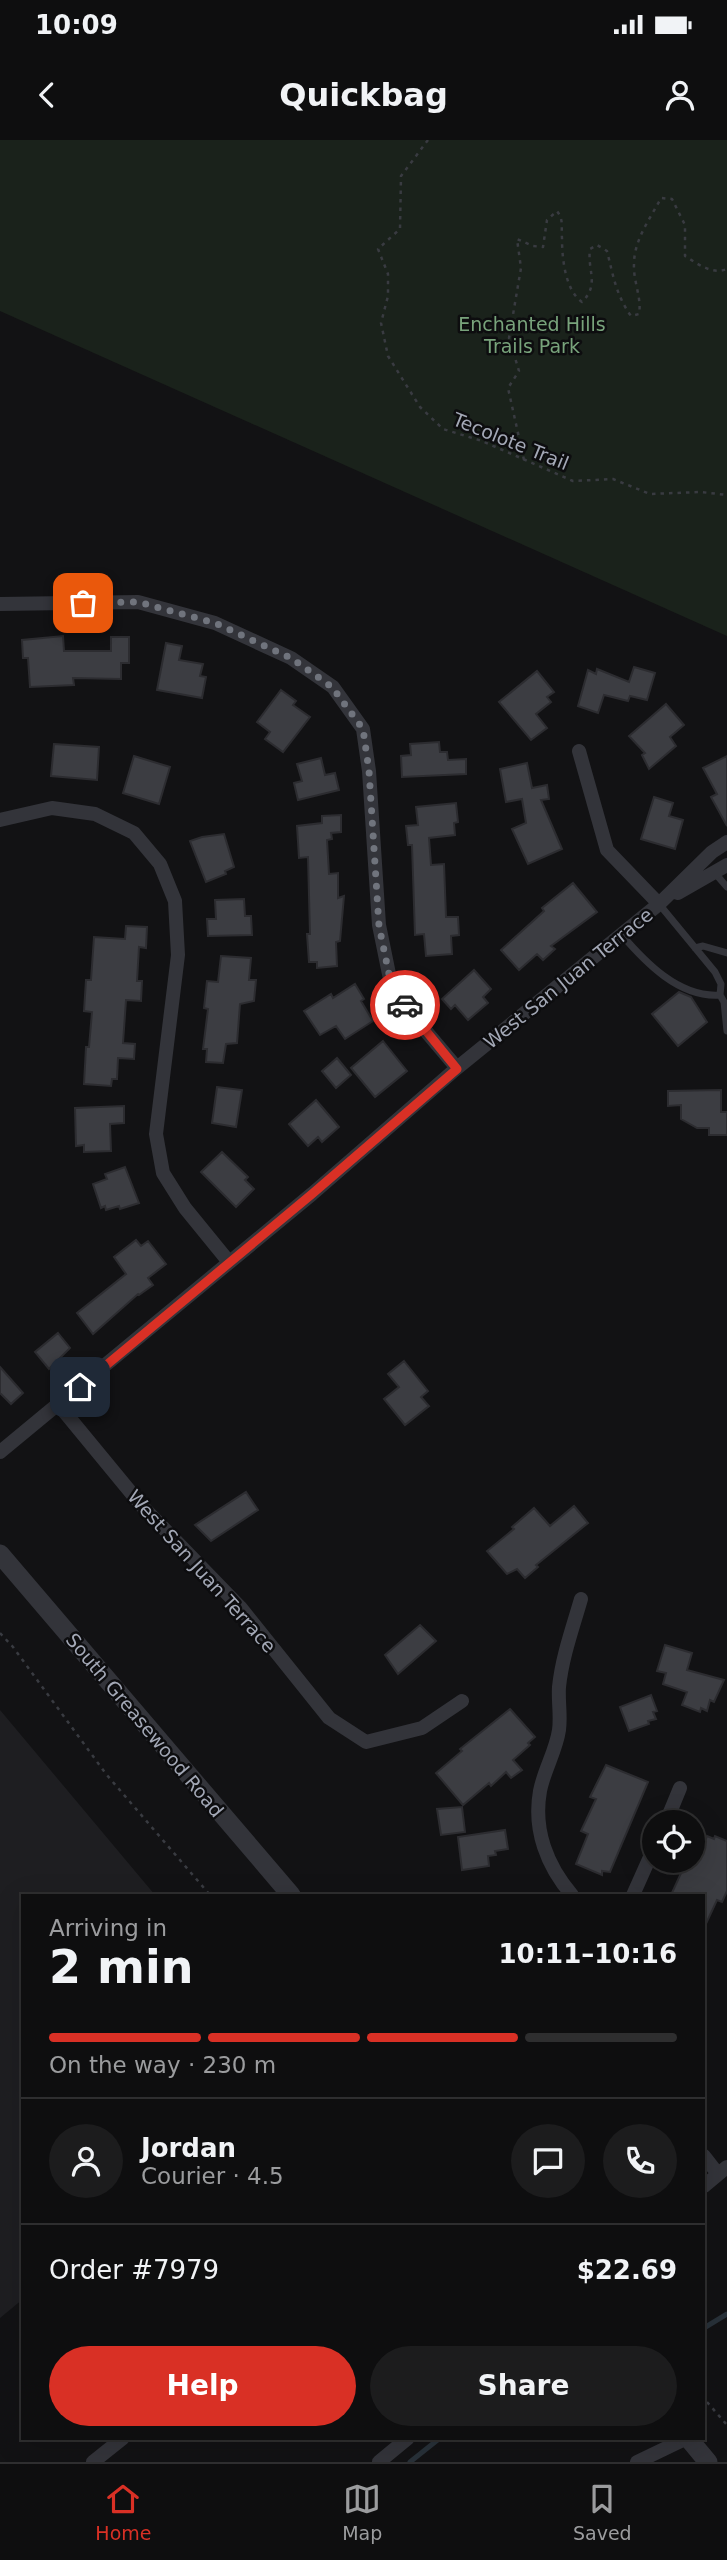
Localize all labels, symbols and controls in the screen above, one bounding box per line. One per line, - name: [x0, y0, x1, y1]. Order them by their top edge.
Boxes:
- text: 10:09: [35, 10, 118, 40]
- icon: back: [28, 76, 66, 114]
- text: Quickbag: [279, 76, 448, 114]
- icon: person: [661, 76, 699, 114]
- park label: Enchanted Hills Trails Park: [458, 313, 606, 357]
- street label: Tecolote Trail: [449, 407, 572, 474]
- pin: [53, 573, 113, 633]
- icon: bag: [64, 584, 102, 622]
- street label: West San Juan Terrace: [479, 903, 657, 1053]
- courier: [370, 970, 440, 1040]
- icon: car: [386, 986, 424, 1024]
- pin: [50, 1357, 110, 1417]
- icon: home: [61, 1368, 99, 1406]
- street label: West San Juan Terrace: [123, 1485, 281, 1657]
- street label: South Greasewood Road: [62, 1629, 228, 1821]
- map controls: [642, 1810, 705, 1873]
- button: locate: [642, 1810, 705, 1873]
- text: Arriving in: [49, 1915, 167, 1941]
- text: 10:11–10:16: [498, 1939, 677, 1969]
- text: 2 min: [49, 1940, 193, 1994]
- text: On the way · 230 m: [49, 2052, 276, 2078]
- button: person: [49, 2124, 123, 2198]
- button: chat: [511, 2124, 585, 2198]
- button: phone: [603, 2124, 677, 2198]
- text: Jordan: [141, 2133, 236, 2163]
- text: Courier · 4.5: [141, 2163, 284, 2189]
- text: Order #7979: [49, 2255, 219, 2285]
- text: $22.69: [577, 2255, 677, 2285]
- button: Help: [49, 2346, 356, 2426]
- button: Share: [370, 2346, 677, 2426]
- tab: Home: [95, 2480, 151, 2544]
- tab: Map: [342, 2480, 382, 2544]
- tab: Saved: [573, 2480, 632, 2544]

